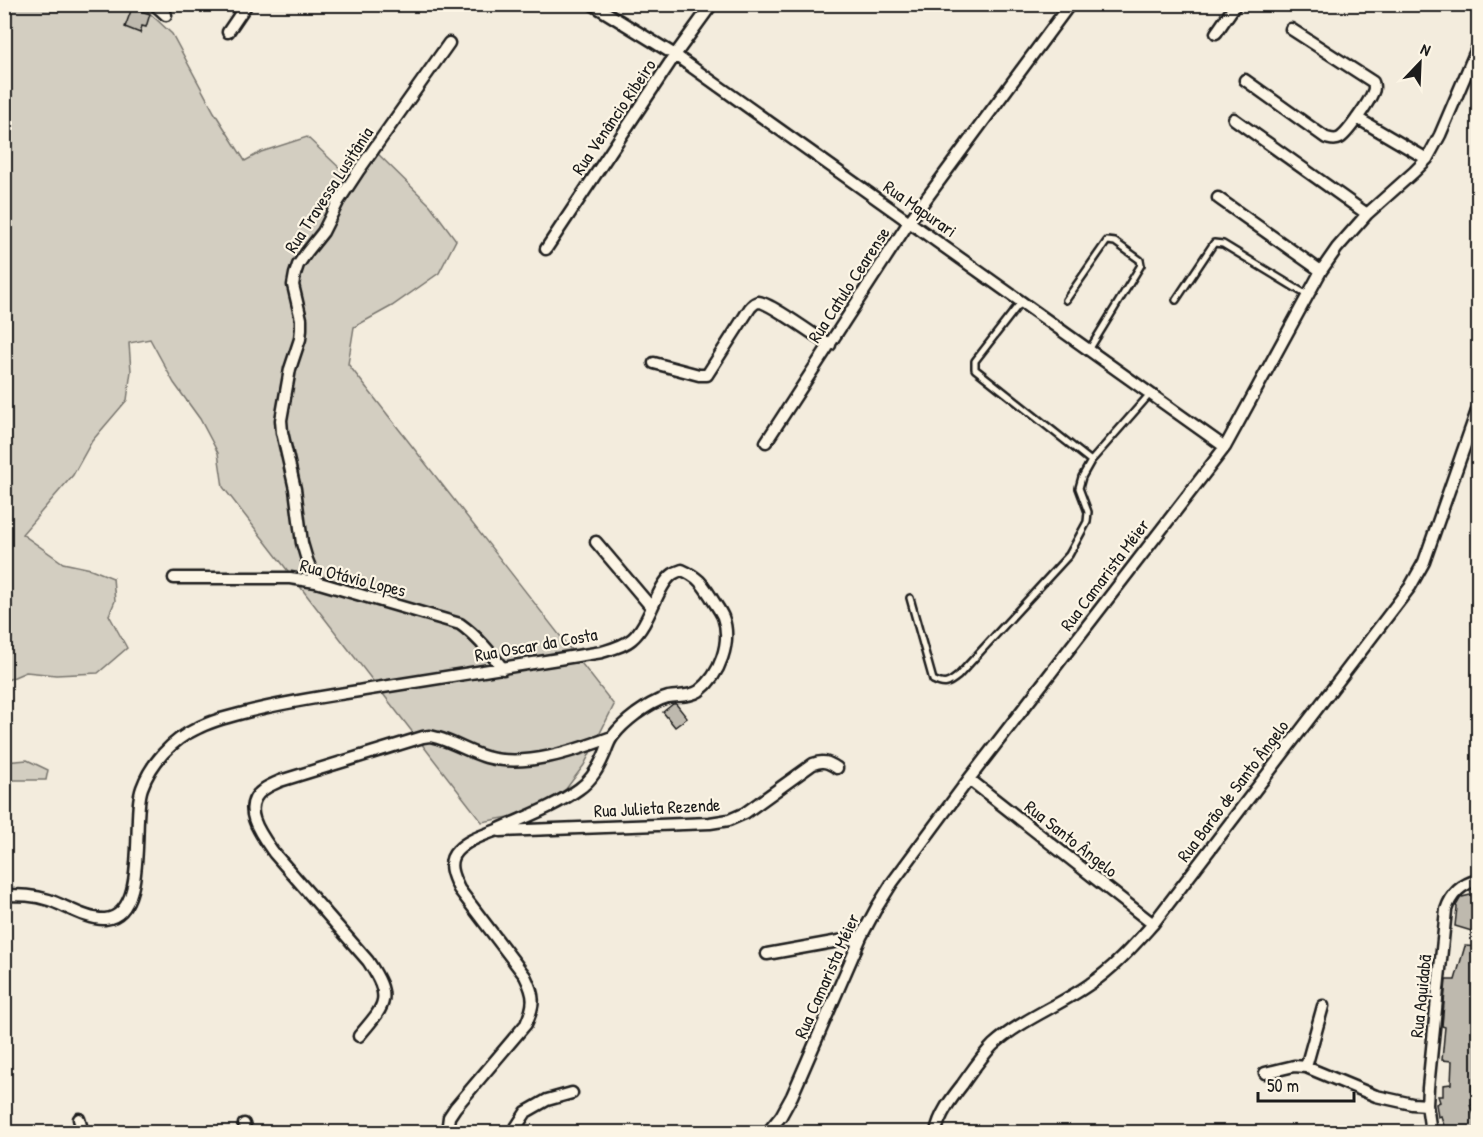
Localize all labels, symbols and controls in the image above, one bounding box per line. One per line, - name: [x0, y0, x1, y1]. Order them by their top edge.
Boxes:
- north arrow: [1390, 33, 1450, 93]
- text: N: [1418, 37, 1435, 61]
- street label: Rua Venâncio Ribeiro: [566, 54, 662, 180]
- street label: Rua Travessa Lusitânia: [278, 122, 379, 258]
- street label: Rua Mapurari: [879, 174, 962, 243]
- street label: Rua Catulo Cearense: [802, 222, 895, 348]
- street label: Rua Camarista Méier: [1054, 514, 1155, 636]
- street label: Rua Otávio Lopes: [298, 552, 409, 603]
- street label: Rua Oscar da Costa: [473, 621, 599, 668]
- street label: Rua Barão de Santo Ângelo: [1171, 715, 1294, 867]
- street label: Rua Julieta Rezende: [593, 792, 721, 823]
- street label: Rua Santo Ângelo: [1020, 794, 1123, 883]
- street label: Rua Camarista Méier: [788, 909, 865, 1042]
- street label: Rua Aquidabã: [1404, 953, 1437, 1039]
- scale bar: [1258, 1065, 1354, 1103]
- text: 50 m: [1267, 1073, 1299, 1098]

